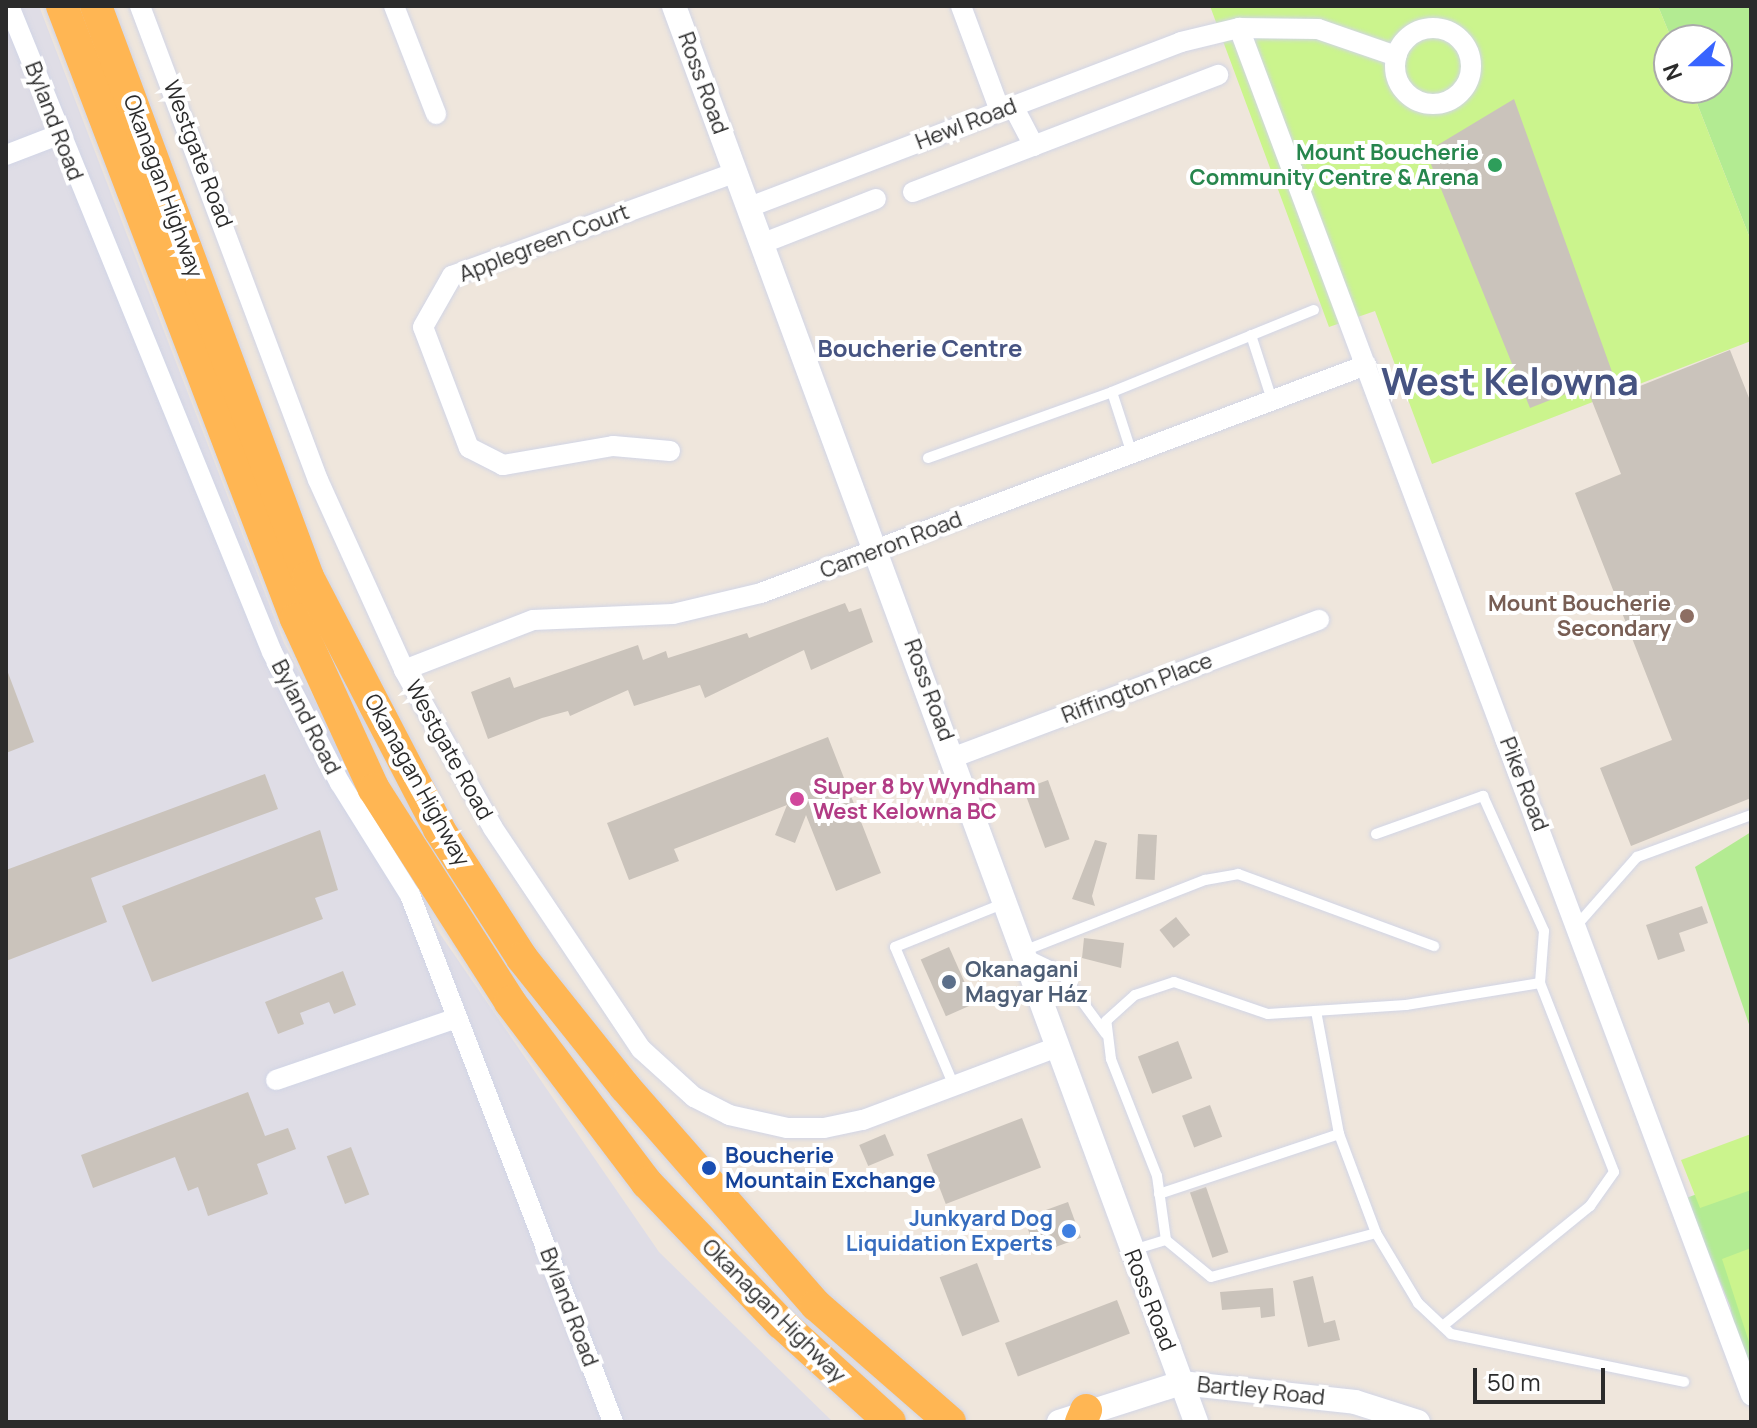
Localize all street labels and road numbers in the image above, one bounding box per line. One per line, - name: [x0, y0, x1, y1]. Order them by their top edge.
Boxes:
- street label: Ross Road: [672, 28, 734, 138]
- street label: Byland Road: [19, 58, 89, 184]
- street label: Westgate Road: [158, 77, 238, 231]
- street label: Okanagan Highway: [118, 91, 208, 281]
- street label: Hewl Road: [912, 93, 1020, 155]
- street label: Applegreen Court: [455, 198, 633, 288]
- street label: Cameron Road: [816, 506, 966, 584]
- street label: Ross Road: [898, 635, 960, 745]
- street label: Riffington Place: [1058, 647, 1216, 729]
- street label: Byland Road: [266, 655, 346, 779]
- street label: Westgate Road: [400, 676, 498, 824]
- street label: Okanagan Highway: [359, 689, 475, 871]
- street label: Pike Road: [1494, 733, 1554, 835]
- street label: Okanagan Highway: [697, 1234, 851, 1388]
- street label: Byland Road: [534, 1244, 604, 1370]
- street label: Ross Road: [1119, 1246, 1181, 1354]
- street label: Bartley Road: [1196, 1371, 1326, 1411]

